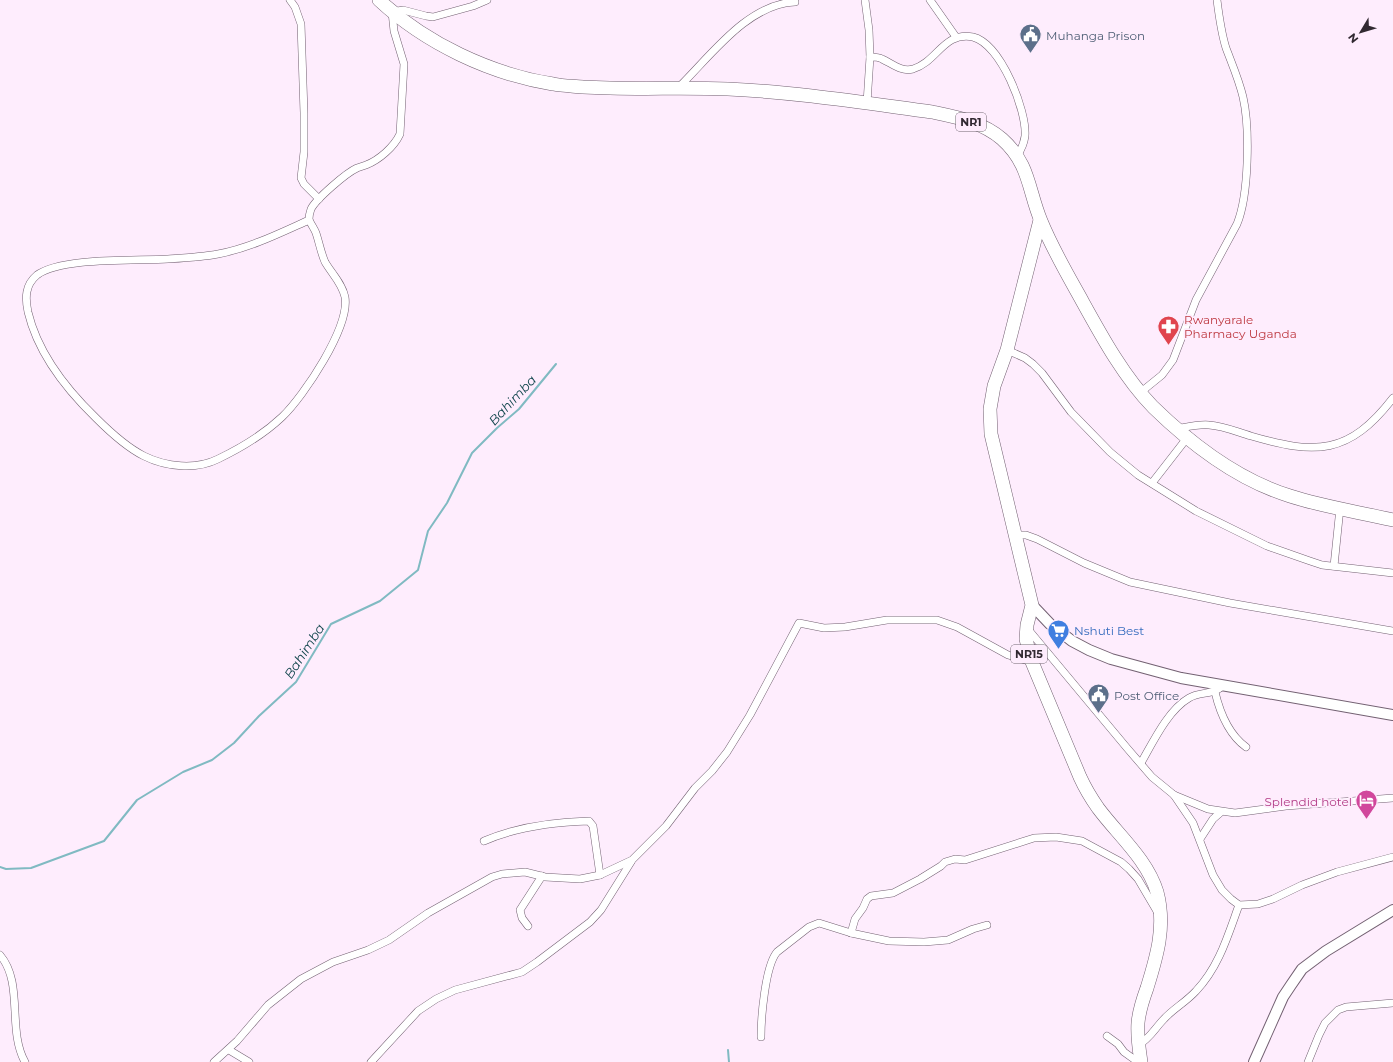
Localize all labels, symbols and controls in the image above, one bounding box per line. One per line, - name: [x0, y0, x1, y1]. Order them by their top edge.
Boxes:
- north arrow: [1341, 12, 1381, 52]
- public building icon: Muhanga Prison: [1017, 22, 1043, 55]
- place label: Muhanga Prison: [1046, 28, 1145, 43]
- text: N: [1345, 30, 1361, 46]
- road number: NR1: [956, 113, 986, 131]
- place label: Rwanyarale Pharmacy Uganda: [1184, 312, 1297, 341]
- pharmacy icon: Rwanyarale Pharmacy Uganda: [1155, 313, 1181, 346]
- water label: Bahimba: [485, 372, 539, 428]
- supermarket icon: Nshuti Best: [1046, 617, 1072, 650]
- water label: Bahimba: [280, 620, 328, 681]
- place label: Nshuti Best: [1074, 623, 1144, 638]
- road number: NR15: [1011, 645, 1047, 663]
- public building icon: Post Office: [1086, 682, 1112, 715]
- place label: Post Office: [1114, 688, 1179, 703]
- hotel icon: Splendid hotel: [1354, 788, 1380, 821]
- place label: Splendid hotel: [1264, 794, 1352, 809]

